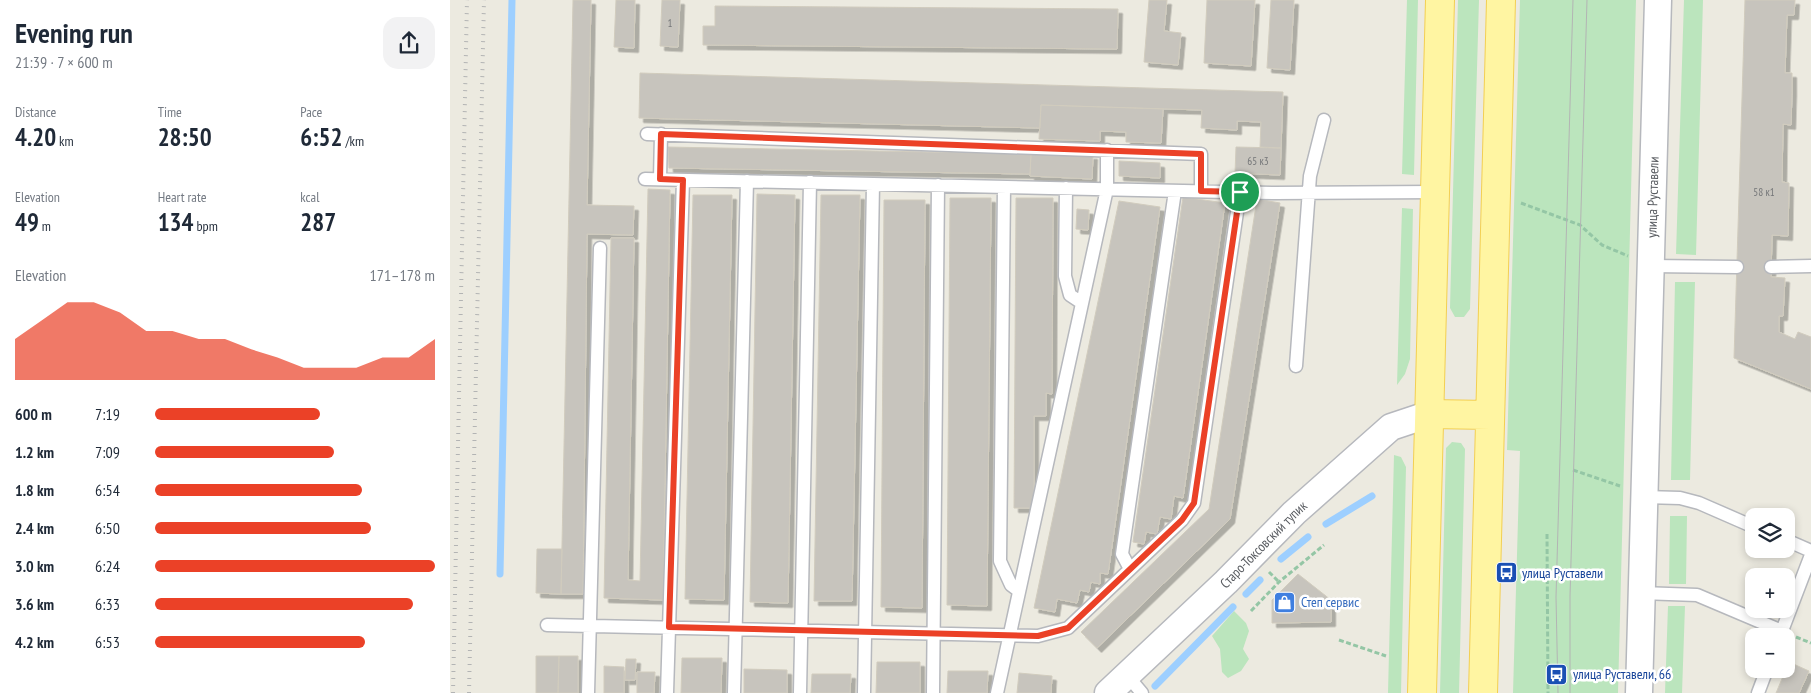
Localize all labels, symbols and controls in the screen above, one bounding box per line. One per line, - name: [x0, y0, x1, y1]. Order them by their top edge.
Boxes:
- text: Evening run: [15, 14, 133, 51]
- house number: 1: [668, 16, 673, 30]
- button: share: [383, 17, 435, 69]
- text: 21:39 · 7 × 600 m: [15, 52, 113, 72]
- text: Distance: [15, 103, 56, 121]
- text: Time: [158, 103, 182, 121]
- text: Pace: [300, 103, 322, 121]
- text: 4.20: [15, 121, 56, 153]
- text: 28:50: [158, 121, 212, 153]
- text: 6:52: [300, 121, 342, 153]
- text: km: [56, 132, 74, 150]
- text: /km: [342, 132, 364, 150]
- house number: 65 к3: [1247, 154, 1269, 168]
- street label: улица Руставели: [1642, 156, 1663, 238]
- pin: [1219, 171, 1261, 213]
- icon: arrive: [1226, 178, 1254, 206]
- house number: 58 к1: [1753, 185, 1775, 199]
- text: Elevation: [15, 188, 60, 206]
- text: Heart rate: [158, 188, 207, 206]
- text: kcal: [300, 188, 319, 206]
- text: 49: [15, 206, 39, 238]
- text: 134: [158, 206, 194, 238]
- text: 287: [300, 206, 336, 238]
- text: m: [39, 217, 51, 235]
- text: bpm: [194, 217, 218, 235]
- text: Elevation: [15, 265, 66, 285]
- text: 171–178 m: [370, 265, 435, 285]
- text: 600 m: [15, 404, 52, 424]
- text: 7:19: [95, 404, 120, 424]
- text: 1.2 km: [15, 442, 54, 462]
- text: 7:09: [95, 442, 120, 462]
- text: 1.8 km: [15, 480, 54, 500]
- text: 6:54: [95, 480, 120, 500]
- street label: Старо-Токсовский тупик: [1216, 496, 1311, 592]
- map controls: [1745, 508, 1795, 678]
- button: layers: [1745, 508, 1795, 558]
- text: 2.4 km: [15, 518, 54, 538]
- text: 6:50: [95, 518, 120, 538]
- text: 3.0 km: [15, 556, 54, 576]
- text: 6:24: [95, 556, 120, 576]
- bus stop icon: улица Руставели: [1494, 561, 1518, 585]
- place label: улица Руставели: [1522, 564, 1603, 582]
- button: +: [1745, 568, 1795, 618]
- shop icon: Степ сервис: [1273, 590, 1297, 614]
- place label: Степ сервис: [1301, 593, 1359, 611]
- text: 3.6 km: [15, 594, 54, 614]
- text: 6:33: [95, 594, 120, 614]
- button: −: [1745, 628, 1795, 678]
- text: 4.2 km: [15, 632, 54, 652]
- text: 6:53: [95, 632, 120, 652]
- bus stop icon: улица Руставели, 66: [1545, 662, 1569, 686]
- place label: улица Руставели, 66: [1573, 665, 1671, 683]

